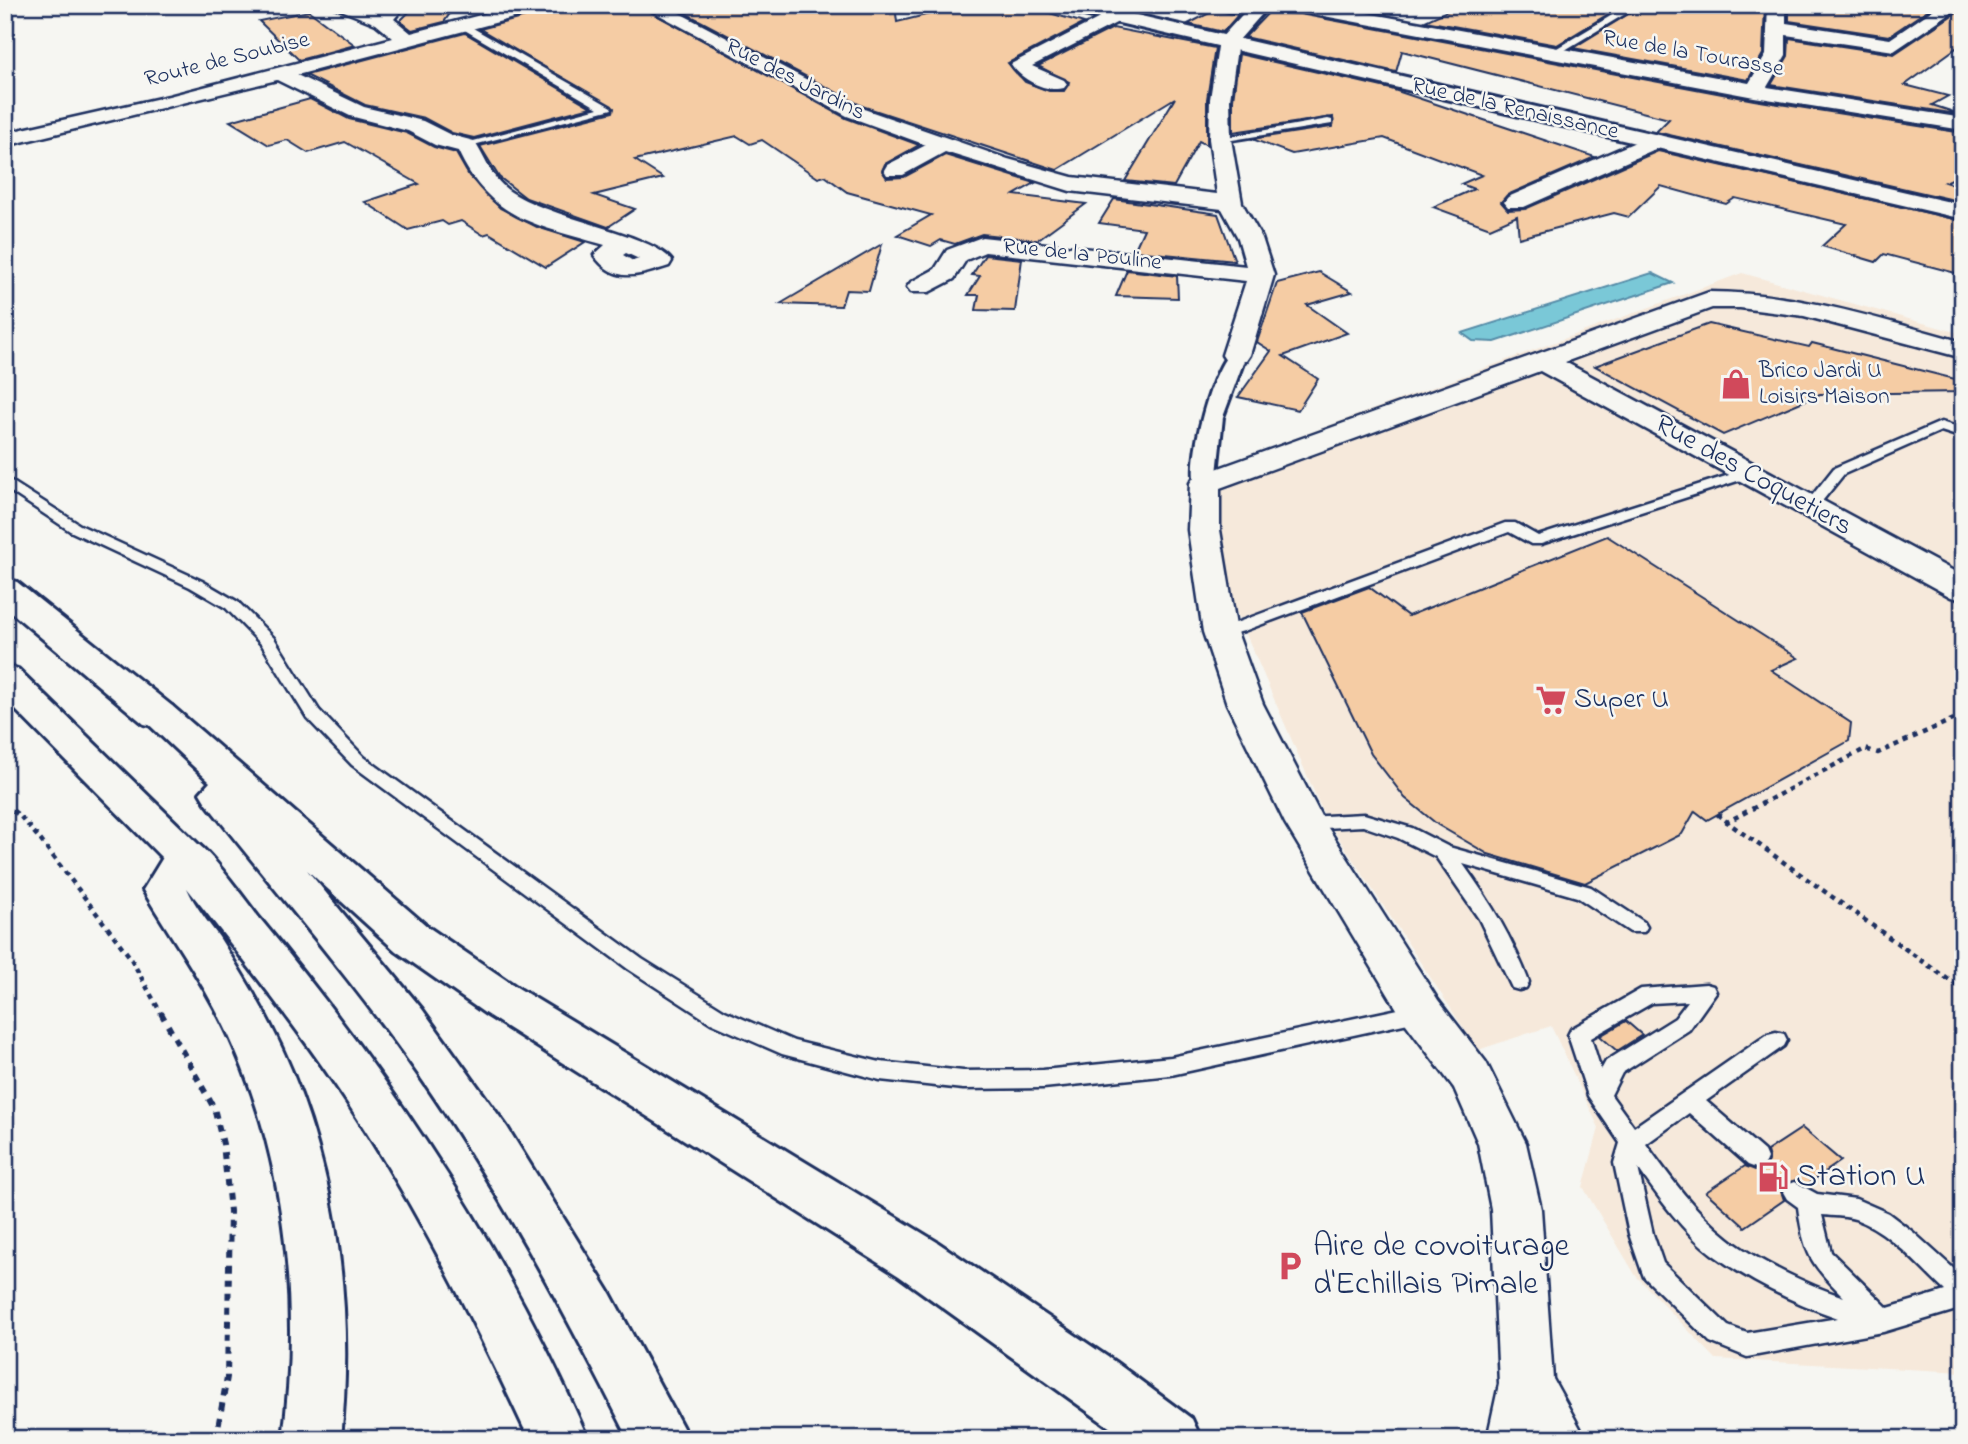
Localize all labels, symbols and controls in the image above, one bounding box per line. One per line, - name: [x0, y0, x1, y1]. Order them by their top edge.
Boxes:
- street label: Rue de la Tourasse: [1600, 22, 1787, 86]
- street label: Route de Soubise: [141, 23, 313, 96]
- street label: Rue des Jardins: [719, 30, 871, 130]
- street label: Rue de la Renaissance: [1408, 69, 1622, 149]
- street label: Rue de la Pouline: [1001, 230, 1164, 280]
- place label: Brico Jardi U Loisirs Maison: [1758, 355, 1890, 414]
- shop icon: Brico Jardi U Loisirs Maison: [1719, 367, 1753, 401]
- street label: Rue des Coquetiers: [1647, 405, 1859, 547]
- place label: Super U: [1574, 680, 1669, 721]
- supermarket icon: Super U: [1534, 683, 1568, 717]
- place label: Station U: [1796, 1153, 1926, 1201]
- fuel station icon: Station U: [1756, 1160, 1790, 1194]
- place label: Aire de covoiturage d'Echillais Pimale: [1313, 1223, 1570, 1309]
- parking icon: Aire de covoiturage d'Echillais Pimale: [1273, 1249, 1307, 1283]

